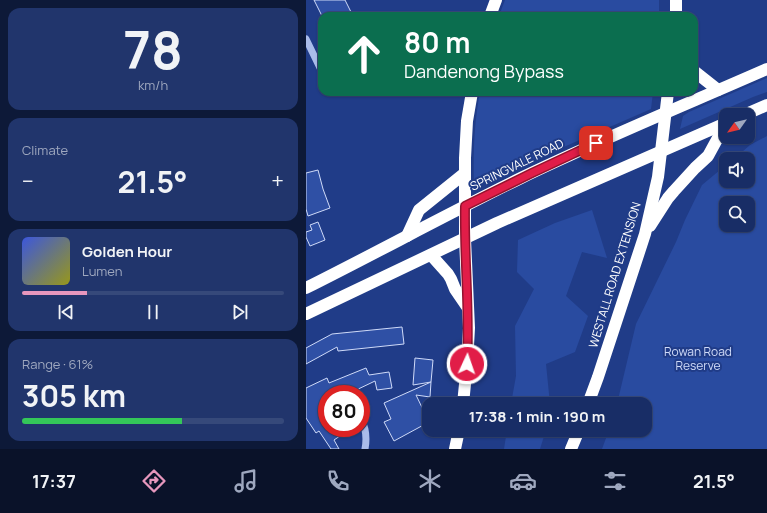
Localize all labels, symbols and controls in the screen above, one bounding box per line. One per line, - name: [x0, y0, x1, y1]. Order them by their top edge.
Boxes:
- text: 78: [123, 14, 183, 85]
- text: 80 m: [404, 23, 470, 61]
- icon: ahead: [338, 28, 390, 80]
- text: Dandenong Bypass: [404, 59, 564, 83]
- text: km/h: [138, 76, 168, 94]
- north arrow: [719, 108, 755, 144]
- map controls: [719, 108, 755, 232]
- pin: [579, 126, 613, 160]
- icon: arrive: [585, 132, 607, 154]
- street label: SPRINGVALE ROAD: [467, 134, 567, 195]
- text: Climate: [22, 141, 68, 159]
- button: sound: [719, 152, 755, 188]
- text: 21.5°: [118, 161, 188, 202]
- text: −: [22, 166, 34, 196]
- text: +: [271, 166, 284, 196]
- button: search: [719, 196, 755, 232]
- street label: WESTALL ROAD EXTENSION: [584, 200, 645, 350]
- text: Golden Hour: [82, 241, 172, 262]
- text: Lumen: [82, 262, 122, 280]
- icon: previous: [55, 301, 77, 323]
- icon: pause: [142, 301, 164, 323]
- icon: next: [229, 301, 251, 323]
- position arrow: [446, 343, 488, 385]
- park label: Rowan Road Reserve: [664, 343, 732, 374]
- text: Range · 61%: [22, 355, 93, 373]
- text: 305 km: [22, 375, 126, 416]
- speed limit sign: 80: [318, 385, 370, 437]
- text: 17:38 · 1 min · 190 m: [469, 406, 605, 427]
- icon: directions: [140, 467, 168, 495]
- icon: music: [232, 467, 260, 495]
- icon: phone: [324, 467, 352, 495]
- icon: climate: [416, 467, 444, 495]
- icon: car: [509, 467, 537, 495]
- icon: filters: [601, 467, 629, 495]
- text: 17:37: [32, 469, 76, 493]
- text: 21.5°: [693, 469, 735, 493]

